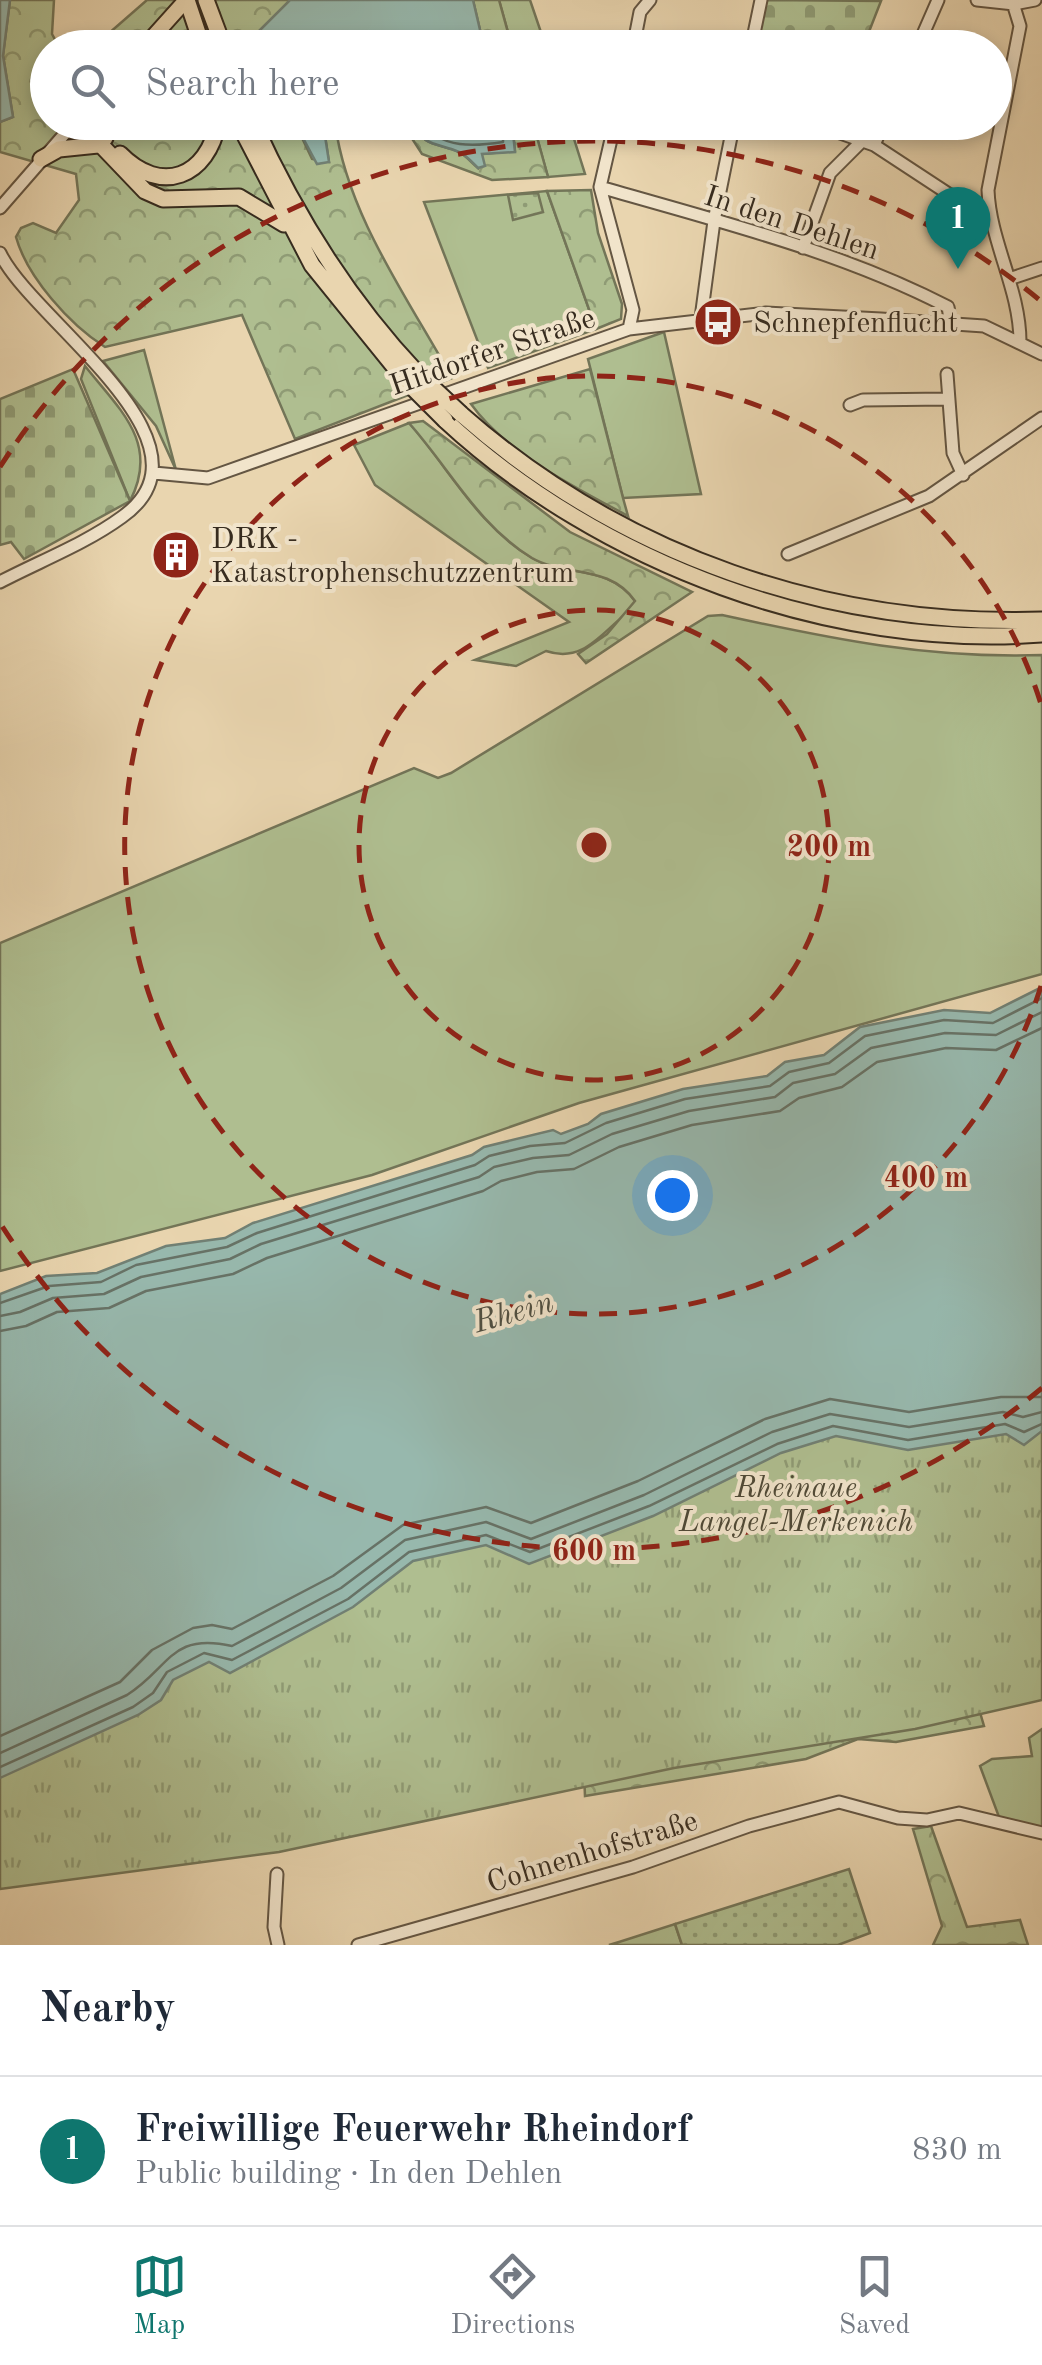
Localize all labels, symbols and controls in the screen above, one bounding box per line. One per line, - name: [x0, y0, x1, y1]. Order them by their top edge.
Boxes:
- search box: [30, 30, 1012, 140]
- icon: search: [65, 58, 120, 113]
- text: Search here: [145, 66, 340, 104]
- street label: In den Dehlen: [700, 181, 883, 266]
- pin: 1: [926, 186, 990, 269]
- bus stop icon: Schnepfenflucht: [692, 296, 744, 348]
- street label: Hitdorfer Straße: [386, 304, 599, 402]
- place label: Schnepfenflucht: [753, 309, 958, 339]
- place label: DRK - Katastrophenschutzzentrum: [211, 525, 574, 589]
- building icon: DRK - Katastrophenschutzzentrum: [150, 529, 202, 581]
- centre of rings: [576, 827, 612, 863]
- text: 200 m: [787, 833, 871, 863]
- text: 400 m: [884, 1164, 968, 1194]
- your location: [647, 1170, 698, 1221]
- water label: Rhein: [469, 1287, 557, 1341]
- park label: Rheinaue Langel-Merkenich: [678, 1474, 913, 1538]
- text: 600 m: [552, 1537, 636, 1567]
- street label: Cohnenhofstraße: [484, 1807, 702, 1899]
- text: Nearby: [40, 1989, 176, 2031]
- text: Freiwillige Feuerwehr Rheindorf: [135, 2112, 691, 2150]
- text: 1: [63, 2135, 82, 2167]
- text: 830 m: [912, 2135, 1002, 2167]
- text: Public building · In den Dehlen: [135, 2159, 562, 2191]
- tab: Map: [132, 2249, 187, 2344]
- tab: Directions: [451, 2249, 575, 2344]
- tab: Saved: [839, 2249, 910, 2344]

